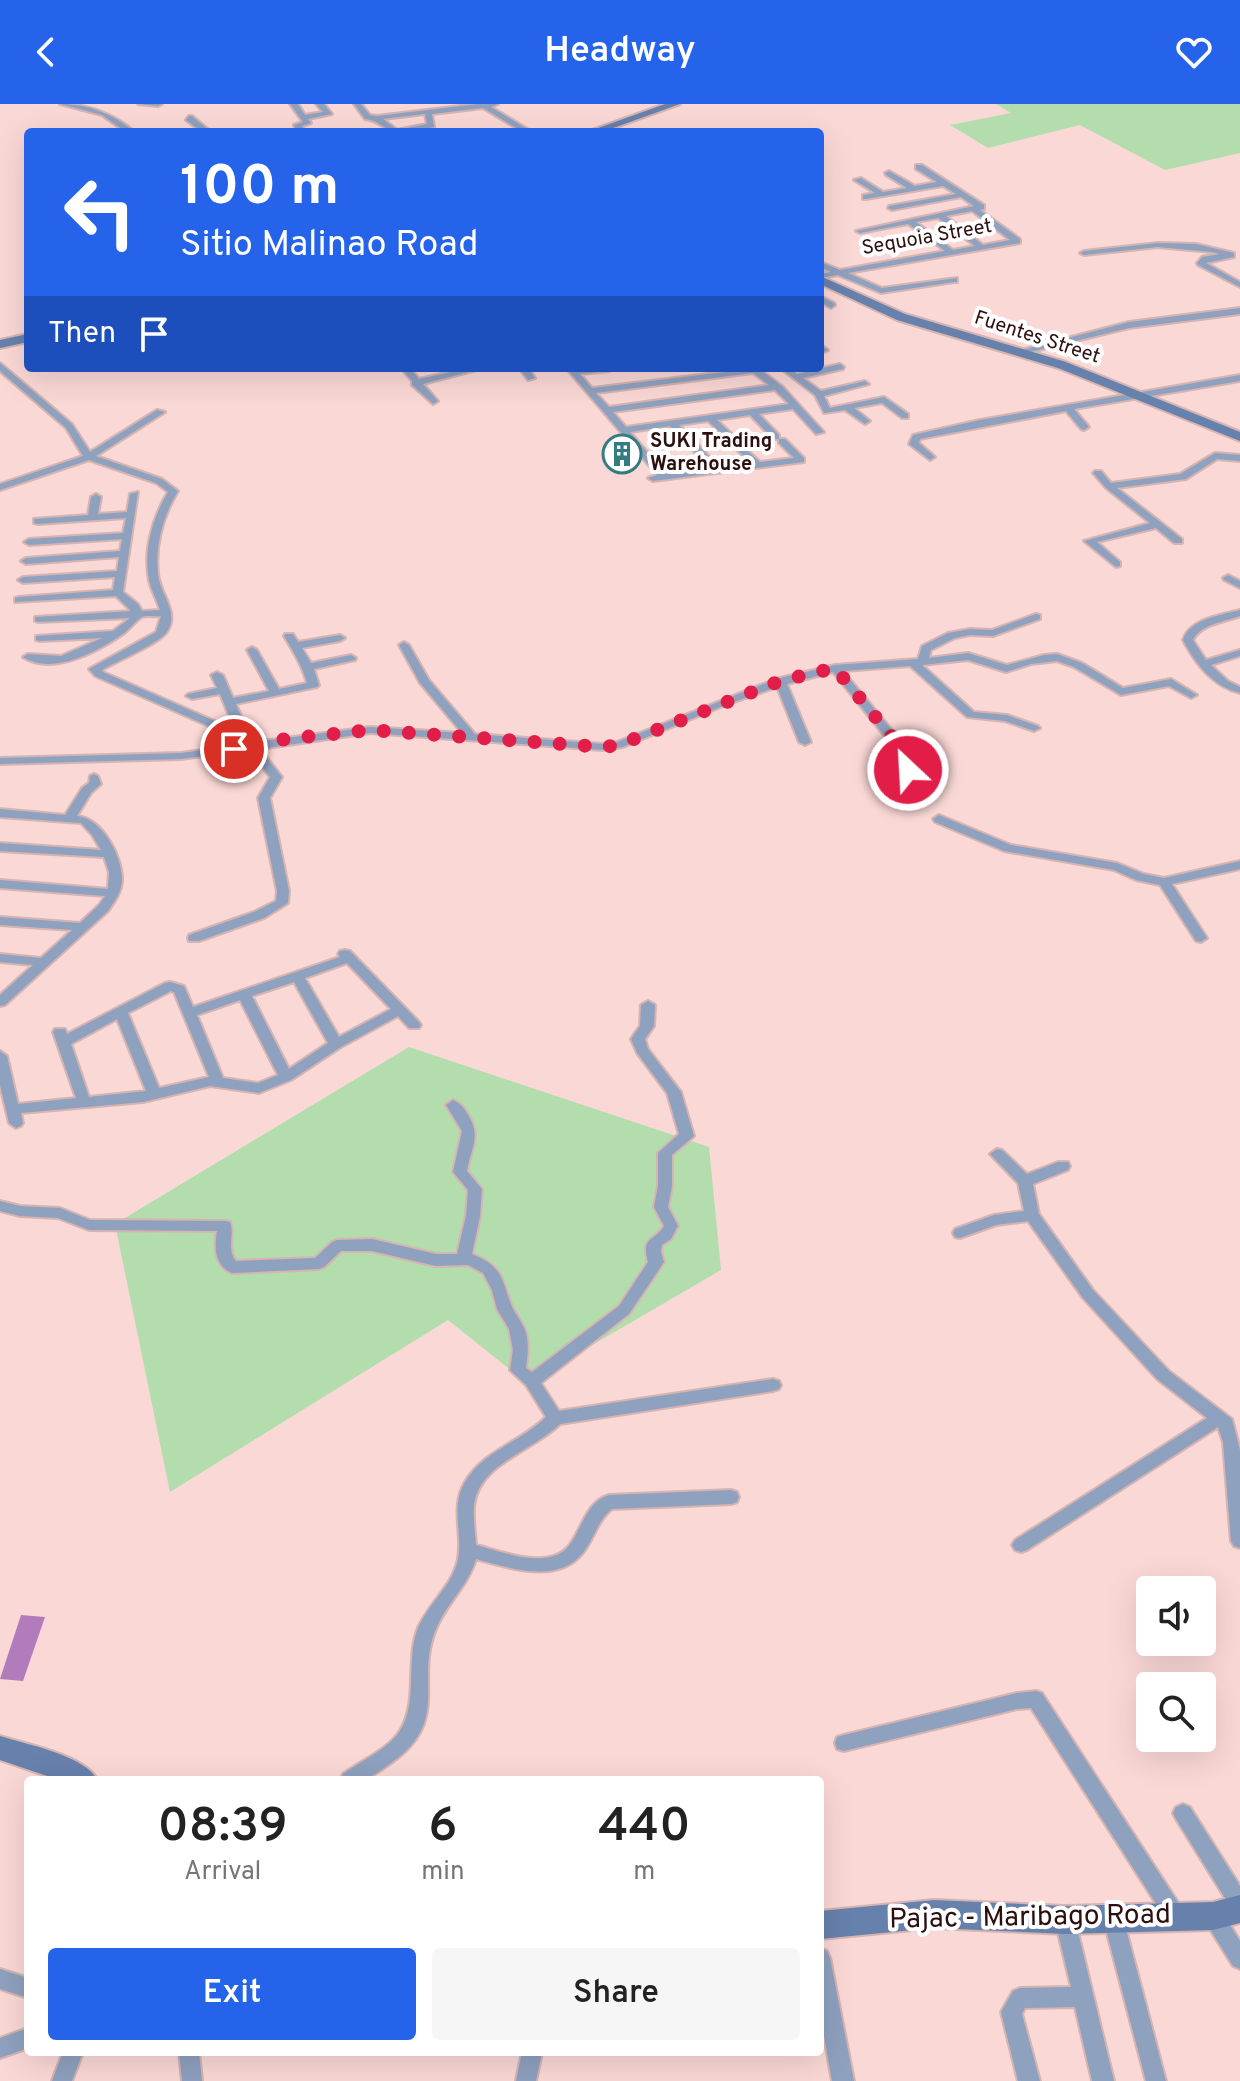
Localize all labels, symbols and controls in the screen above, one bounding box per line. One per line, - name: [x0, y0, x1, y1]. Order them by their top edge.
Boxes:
- text: Headway: [544, 29, 696, 75]
- icon: back: [24, 30, 68, 74]
- icon: heart: [1172, 30, 1216, 74]
- text: 100 m: [180, 154, 339, 224]
- icon: left: [48, 160, 152, 264]
- street label: Sequoia Street: [860, 214, 994, 262]
- text: Sitio Malinao Road: [180, 223, 478, 269]
- street label: Fuentes Street: [971, 305, 1103, 371]
- icon: arrive: [132, 312, 176, 356]
- text: Then: [48, 316, 116, 353]
- place label: SUKI Trading Warehouse: [650, 429, 772, 478]
- building icon: SUKI Trading Warehouse: [601, 433, 643, 475]
- pin: [200, 715, 268, 783]
- icon: arrive: [212, 727, 256, 771]
- position arrow: [866, 728, 950, 812]
- map controls: [1136, 1576, 1216, 1752]
- button: sound: [1136, 1576, 1216, 1656]
- button: search: [1136, 1672, 1216, 1752]
- text: 08:39: [158, 1798, 288, 1858]
- text: 6: [428, 1798, 458, 1858]
- text: 440: [598, 1798, 690, 1858]
- text: Arrival: [184, 1856, 261, 1889]
- text: min: [421, 1856, 465, 1889]
- text: m: [633, 1856, 655, 1889]
- street label: Pajac - Maribago Road: [889, 1898, 1171, 1938]
- button: Exit: [48, 1948, 416, 2040]
- button: Share: [432, 1948, 800, 2040]

